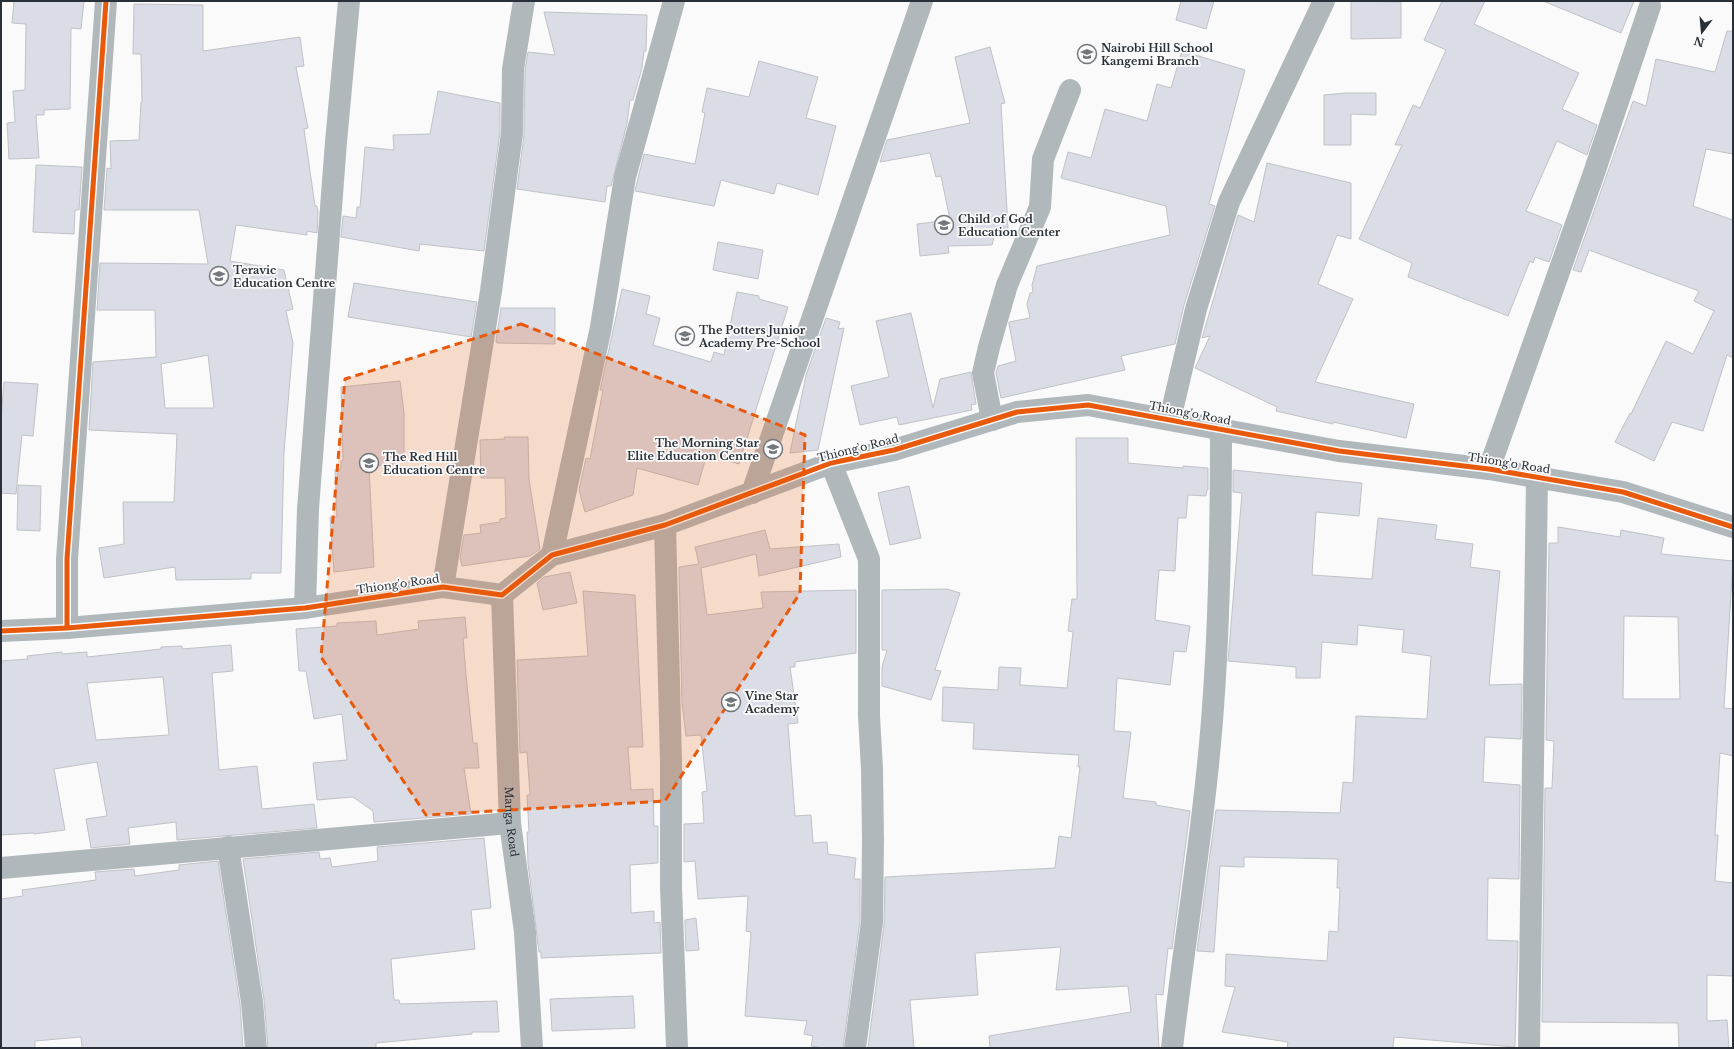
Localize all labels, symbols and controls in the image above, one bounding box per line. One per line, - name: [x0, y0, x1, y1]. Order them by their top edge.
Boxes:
- north arrow: [1682, 12, 1722, 52]
- text: N: [1692, 33, 1706, 50]
- place label: Nairobi Hill School Kangemi Branch: [1101, 41, 1213, 68]
- school or university icon: Nairobi Hill School Kangemi Branch: [1076, 43, 1098, 65]
- place label: Child of God Education Center: [958, 212, 1061, 239]
- school or university icon: Child of God Education Center: [933, 214, 955, 236]
- place label: Teravic Education Centre: [233, 263, 336, 290]
- school or university icon: Teravic Education Centre: [208, 265, 230, 287]
- place label: The Potters Junior Academy Pre-School: [698, 323, 821, 350]
- school or university icon: The Potters Junior Academy Pre-School: [674, 325, 696, 347]
- street label: Thiong'o Road: [1148, 398, 1233, 428]
- street label: Thiong'o Road: [816, 431, 901, 465]
- place label: The Morning Star Elite Education Centre: [627, 436, 760, 463]
- school or university icon: The Morning Star Elite Education Centre: [762, 438, 784, 460]
- place label: The Red Hill Education Centre: [383, 450, 486, 477]
- street label: Thiong'o Road: [1467, 450, 1552, 477]
- school or university icon: The Red Hill Education Centre: [358, 452, 380, 474]
- street label: Thiong'o Road: [356, 571, 441, 597]
- place label: Vine Star Academy: [744, 689, 800, 716]
- school or university icon: Vine Star Academy: [720, 691, 742, 713]
- street label: Manga Road: [502, 786, 522, 858]

